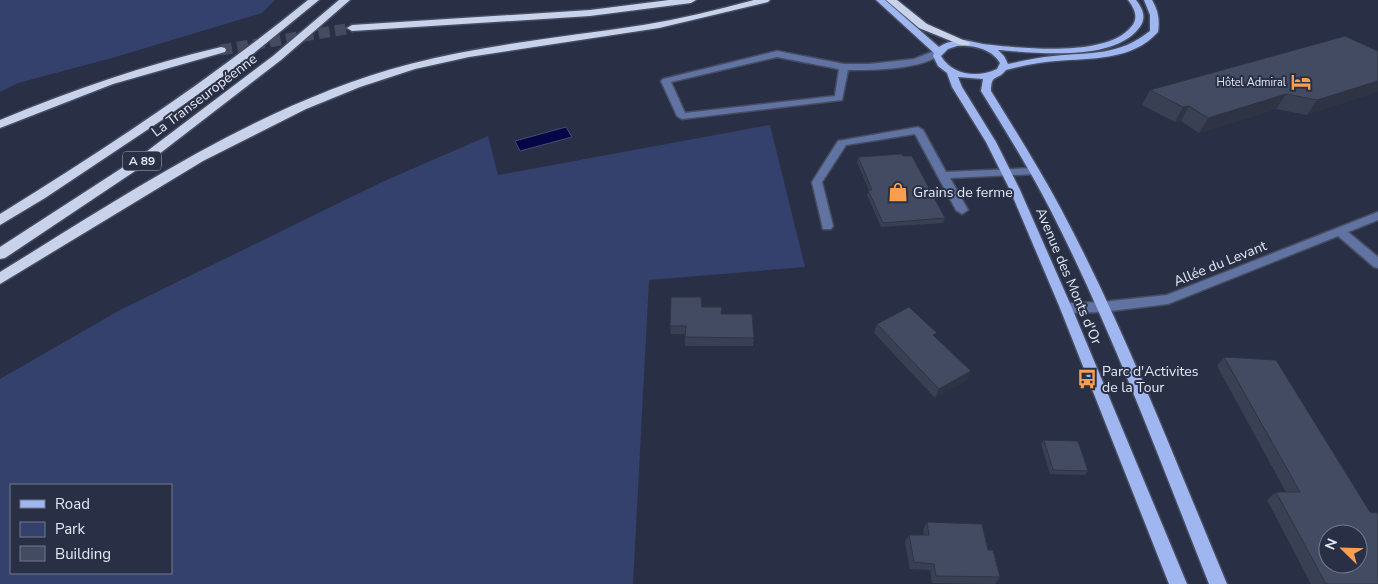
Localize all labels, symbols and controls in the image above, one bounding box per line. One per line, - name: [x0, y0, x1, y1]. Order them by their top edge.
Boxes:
- street label: La Transeuropéenne: [148, 49, 261, 141]
- hotel icon: Hôtel Admiral: [1290, 71, 1312, 93]
- place label: Hôtel Admiral: [1217, 75, 1287, 90]
- road number: A 89: [123, 152, 161, 170]
- shop icon: Grains de ferme: [887, 181, 909, 203]
- place label: Grains de ferme: [913, 183, 1013, 202]
- street label: Avenue des Monts d'Or: [1031, 205, 1106, 348]
- street label: Allée du Levant: [1171, 236, 1270, 291]
- place label: Parc d'Activites de la Tour: [1102, 362, 1199, 397]
- bus stop icon: Parc d'Activites de la Tour: [1076, 368, 1098, 390]
- legend: [10, 484, 172, 574]
- text: Road: [55, 494, 90, 514]
- text: Park: [55, 519, 85, 539]
- north arrow: [1318, 524, 1368, 574]
- text: N: [1321, 536, 1342, 553]
- text: Building: [55, 544, 111, 564]

